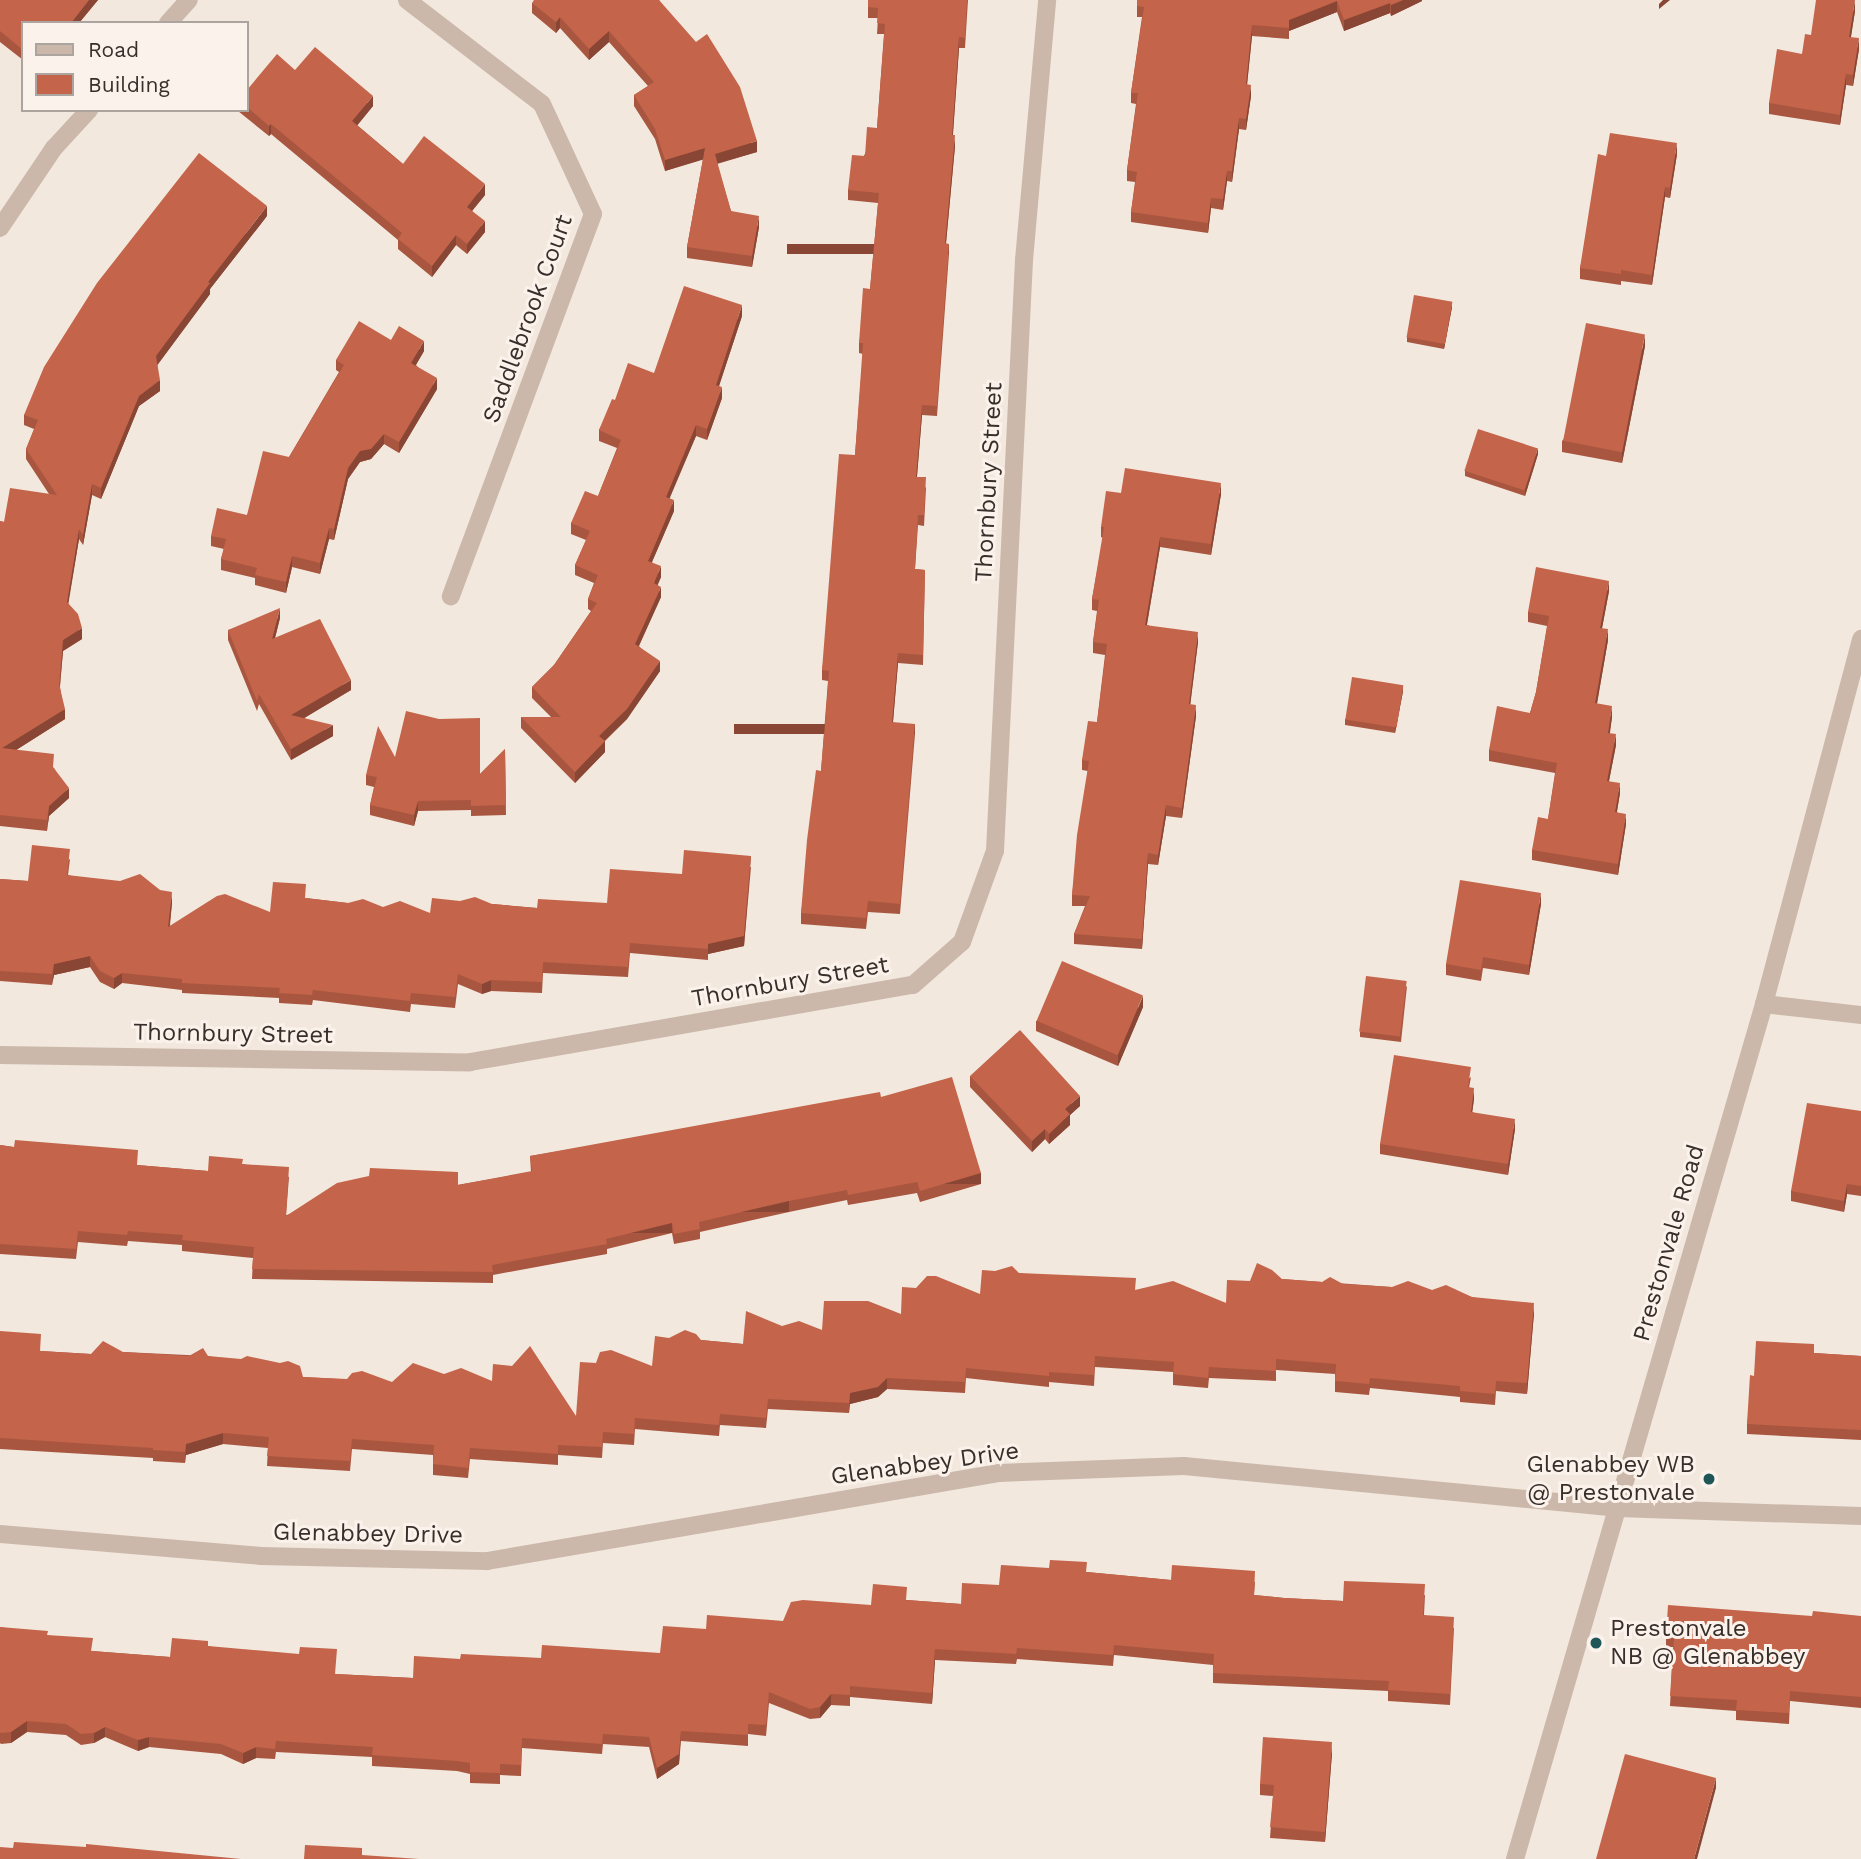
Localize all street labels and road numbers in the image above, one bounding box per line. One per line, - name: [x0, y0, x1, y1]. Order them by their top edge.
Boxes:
- street label: Saddlebrook Court: [477, 211, 579, 427]
- street label: Thornbury Street: [969, 381, 1009, 583]
- street label: Thornbury Street: [689, 950, 891, 1014]
- street label: Thornbury Street: [133, 1018, 333, 1050]
- street label: Prestonvale Road: [1627, 1141, 1711, 1345]
- street label: Glenabbey Drive: [829, 1436, 1021, 1492]
- street label: Glenabbey Drive: [272, 1518, 464, 1550]

